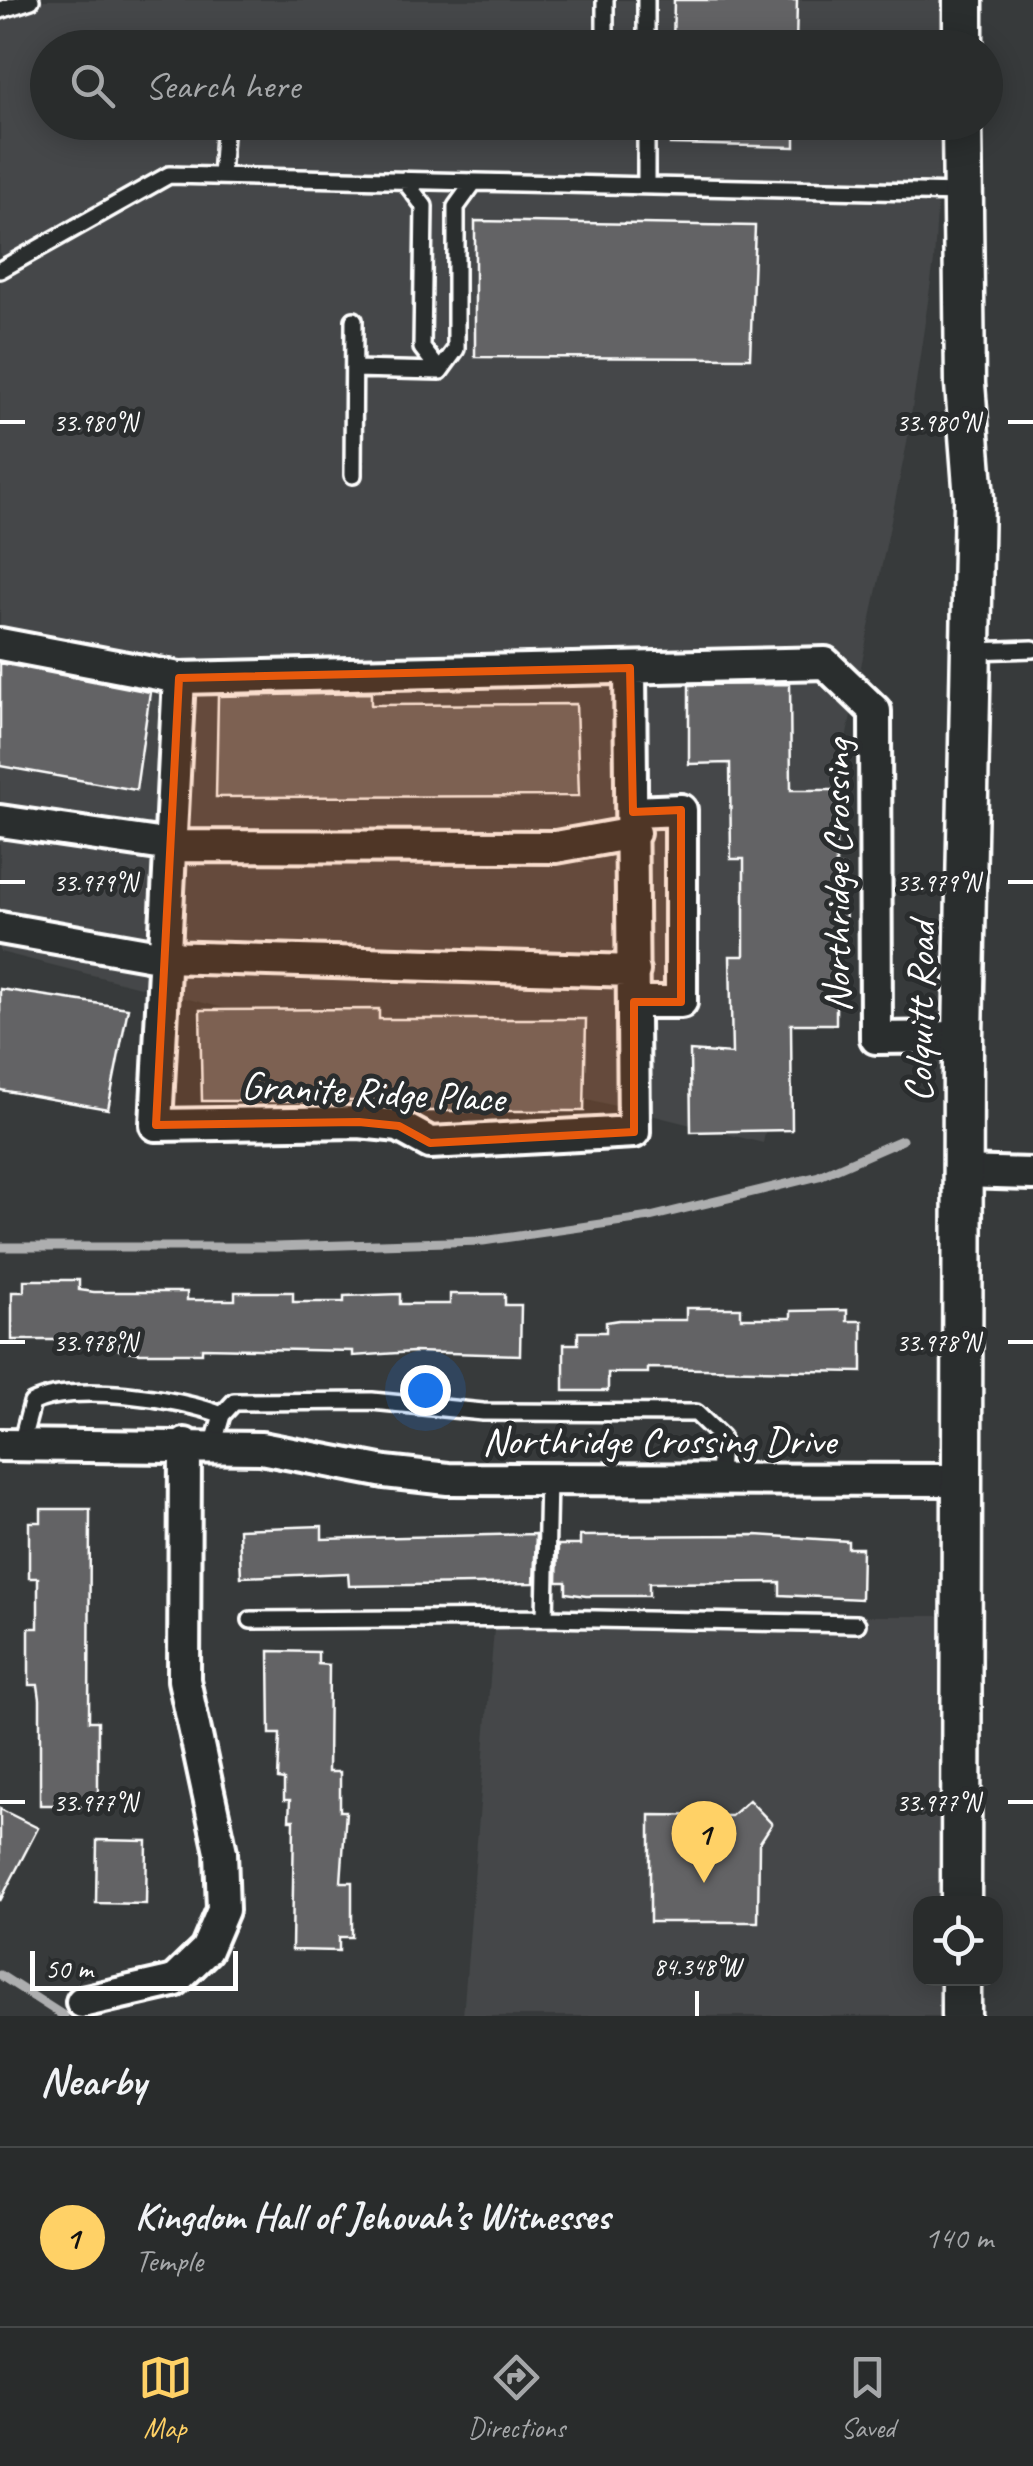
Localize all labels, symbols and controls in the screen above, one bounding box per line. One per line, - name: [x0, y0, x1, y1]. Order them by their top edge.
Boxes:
- search box: [30, 30, 1003, 140]
- icon: search: [65, 58, 120, 113]
- text: Search here: [145, 62, 300, 109]
- text: 33.980°N: [53, 407, 141, 439]
- text: 33.980°N: [896, 407, 984, 439]
- street label: Northridge Crossing: [812, 737, 862, 1012]
- text: 33.979°N: [53, 867, 141, 899]
- text: 33.979°N: [896, 867, 984, 899]
- street label: Colquitt Road: [893, 915, 947, 1103]
- street label: Granite Ridge Place: [240, 1060, 509, 1124]
- text: 33.978°N: [53, 1327, 141, 1359]
- text: 33.978°N: [896, 1327, 984, 1359]
- your location: [400, 1365, 451, 1416]
- street label: Northridge Crossing Drive: [482, 1416, 839, 1466]
- text: 33.977°N: [53, 1787, 141, 1819]
- text: 33.977°N: [896, 1787, 984, 1819]
- pin: 1: [672, 1800, 736, 1883]
- map controls: [913, 1896, 1003, 1986]
- button: locate: [913, 1896, 1003, 1986]
- scale bar: [30, 1946, 238, 1990]
- text: 50 m: [45, 1951, 93, 1986]
- text: 84.348°W: [654, 1951, 744, 1983]
- text: Nearby: [40, 2055, 146, 2108]
- text: Kingdom Hall of Jehovah’s Witnesses: [135, 2193, 610, 2240]
- text: 1: [65, 2217, 80, 2258]
- text: 140 m: [924, 2217, 993, 2258]
- text: Temple: [135, 2240, 203, 2281]
- tab: Map: [138, 2350, 193, 2445]
- tab: Directions: [468, 2350, 565, 2445]
- tab: Saved: [840, 2350, 895, 2445]

